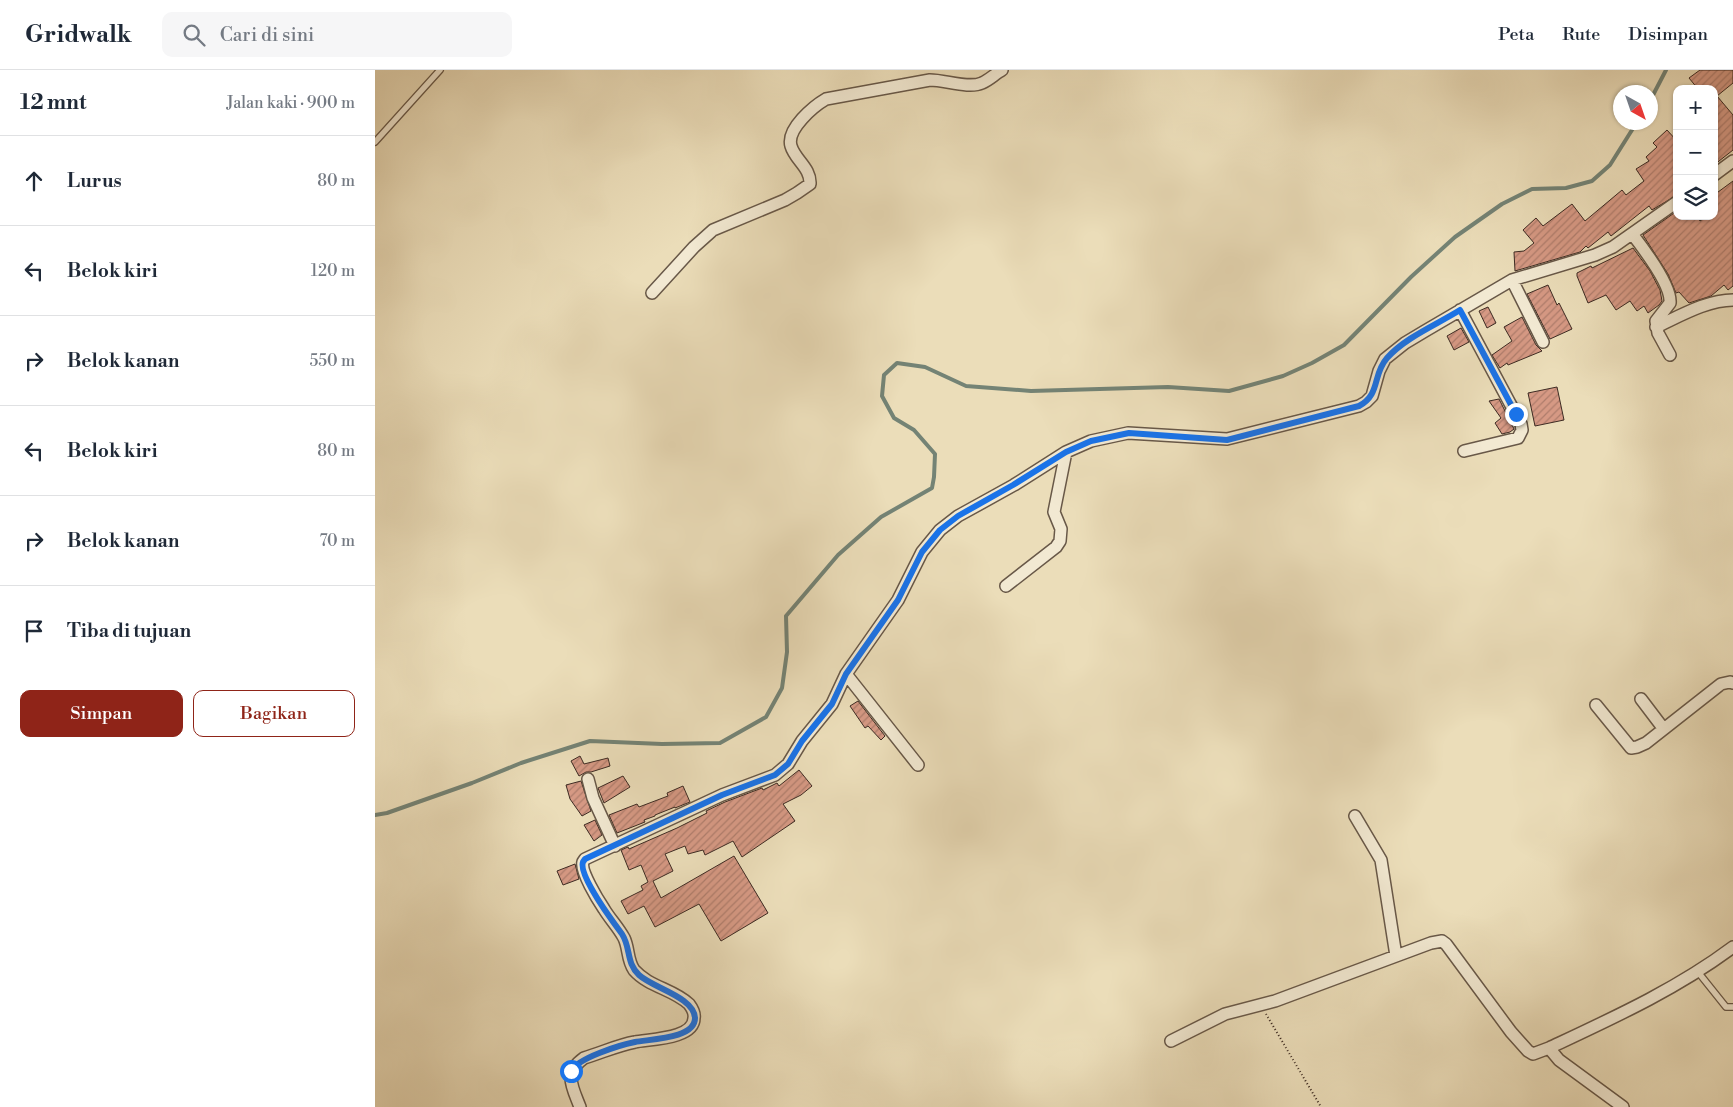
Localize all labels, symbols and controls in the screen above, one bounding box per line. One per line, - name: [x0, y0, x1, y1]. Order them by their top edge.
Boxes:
- search box: [162, 12, 512, 57]
- text: Gridwalk: [25, 20, 132, 50]
- icon: search: [180, 21, 208, 49]
- text: Cari di sini: [220, 23, 314, 47]
- text: Peta: [1498, 23, 1534, 46]
- text: Rute: [1562, 23, 1600, 46]
- text: Disimpan: [1628, 23, 1708, 46]
- north arrow: [1613, 85, 1658, 130]
- map controls: [1673, 85, 1718, 220]
- button: +: [1673, 85, 1718, 130]
- text: 12 mnt: [20, 90, 86, 116]
- text: Jalan kaki · 900 m: [226, 93, 355, 113]
- button: −: [1673, 130, 1718, 175]
- icon: ahead: [20, 167, 48, 195]
- text: Lurus: [67, 169, 122, 193]
- text: 80 m: [317, 171, 355, 191]
- button: layers: [1673, 175, 1718, 220]
- icon: left: [20, 257, 48, 285]
- text: Belok kiri: [67, 259, 157, 283]
- text: 120 m: [311, 261, 355, 281]
- icon: right: [20, 347, 48, 375]
- text: Belok kanan: [67, 349, 180, 373]
- text: 550 m: [309, 351, 355, 371]
- route end: [1505, 403, 1528, 426]
- icon: left: [20, 437, 48, 465]
- text: Belok kiri: [67, 439, 157, 463]
- text: 80 m: [317, 441, 355, 461]
- icon: right: [20, 527, 48, 555]
- text: Belok kanan: [67, 529, 180, 553]
- text: 70 m: [319, 531, 355, 551]
- icon: arrive: [20, 617, 48, 645]
- text: Tiba di tujuan: [67, 619, 191, 643]
- button: Simpan: [20, 690, 183, 737]
- button: Bagikan: [193, 690, 355, 737]
- route start: [560, 1060, 583, 1083]

